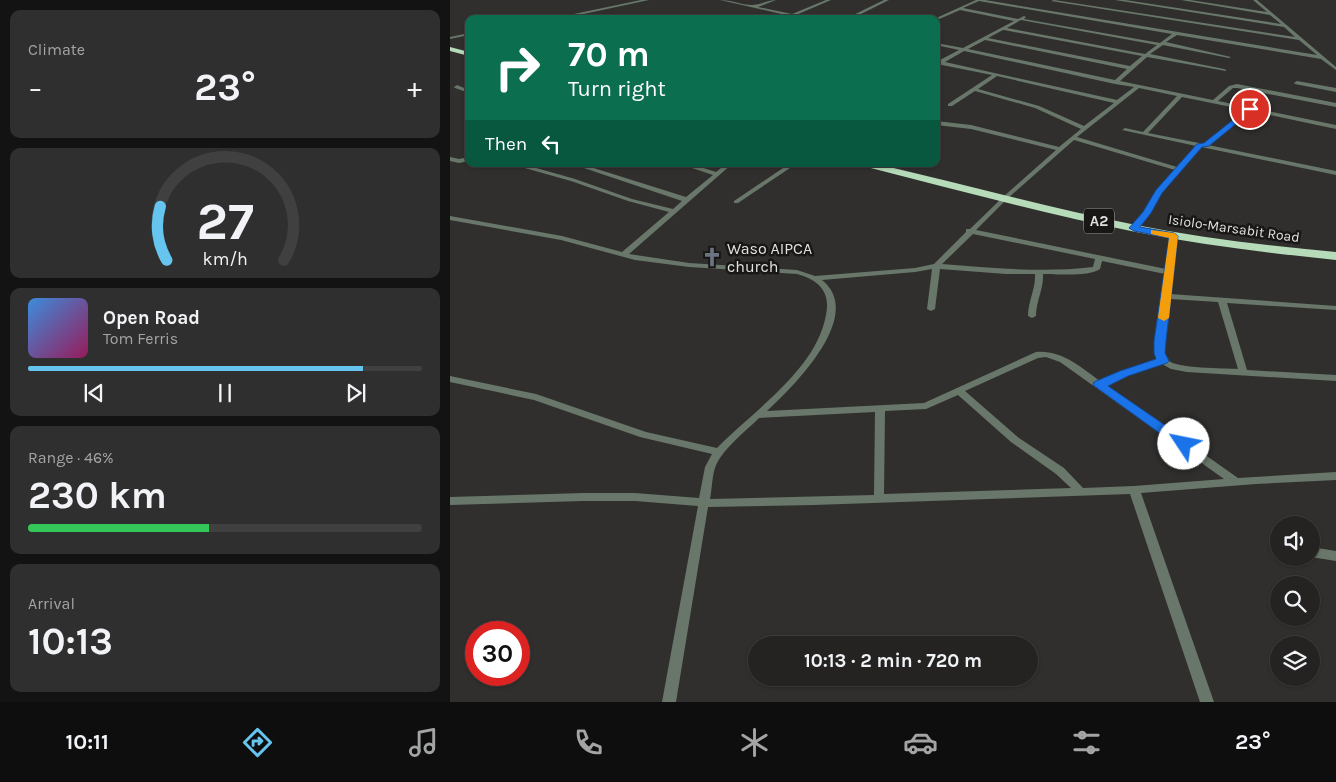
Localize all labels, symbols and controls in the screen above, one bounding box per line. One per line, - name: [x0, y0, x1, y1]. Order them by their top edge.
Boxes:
- text: 70 m: [568, 34, 650, 75]
- icon: right: [485, 35, 550, 100]
- text: Climate: [28, 40, 85, 59]
- text: 23°: [194, 65, 256, 110]
- text: −: [28, 71, 43, 104]
- text: +: [407, 71, 422, 104]
- text: Turn right: [568, 76, 666, 102]
- pin: [1229, 88, 1271, 130]
- icon: arrive: [1236, 95, 1264, 123]
- icon: left: [537, 130, 565, 158]
- text: Then: [485, 133, 527, 155]
- text: 27: [196, 191, 254, 252]
- road number: A2: [1084, 208, 1114, 234]
- street label: Isiolo-Marsabit Road: [1167, 211, 1301, 246]
- place label: Waso AIPCA church: [727, 239, 812, 276]
- church icon: Waso AIPCA church: [701, 246, 723, 268]
- text: km/h: [202, 249, 248, 270]
- text: Open Road: [103, 307, 200, 329]
- text: Tom Ferris: [103, 329, 178, 348]
- icon: previous: [80, 379, 108, 407]
- icon: pause: [211, 379, 239, 407]
- icon: next: [342, 379, 370, 407]
- position arrow: [1157, 417, 1209, 469]
- text: Range · 46%: [28, 448, 114, 467]
- text: 230 km: [28, 473, 167, 518]
- map controls: [1270, 516, 1320, 686]
- button: sound: [1270, 516, 1320, 566]
- button: search: [1270, 576, 1320, 626]
- text: Arrival: [28, 594, 75, 613]
- text: 10:13: [28, 619, 113, 664]
- speed limit sign: 30: [465, 621, 530, 686]
- button: layers: [1270, 636, 1320, 686]
- text: 10:13 · 2 min · 720 m: [804, 650, 982, 672]
- icon: directions: [240, 725, 275, 760]
- icon: music: [406, 725, 441, 760]
- icon: phone: [571, 725, 606, 760]
- icon: climate: [737, 725, 772, 760]
- icon: car: [903, 725, 938, 760]
- icon: filters: [1069, 725, 1104, 760]
- text: 10:11: [65, 729, 109, 755]
- text: 23°: [1235, 729, 1270, 755]

